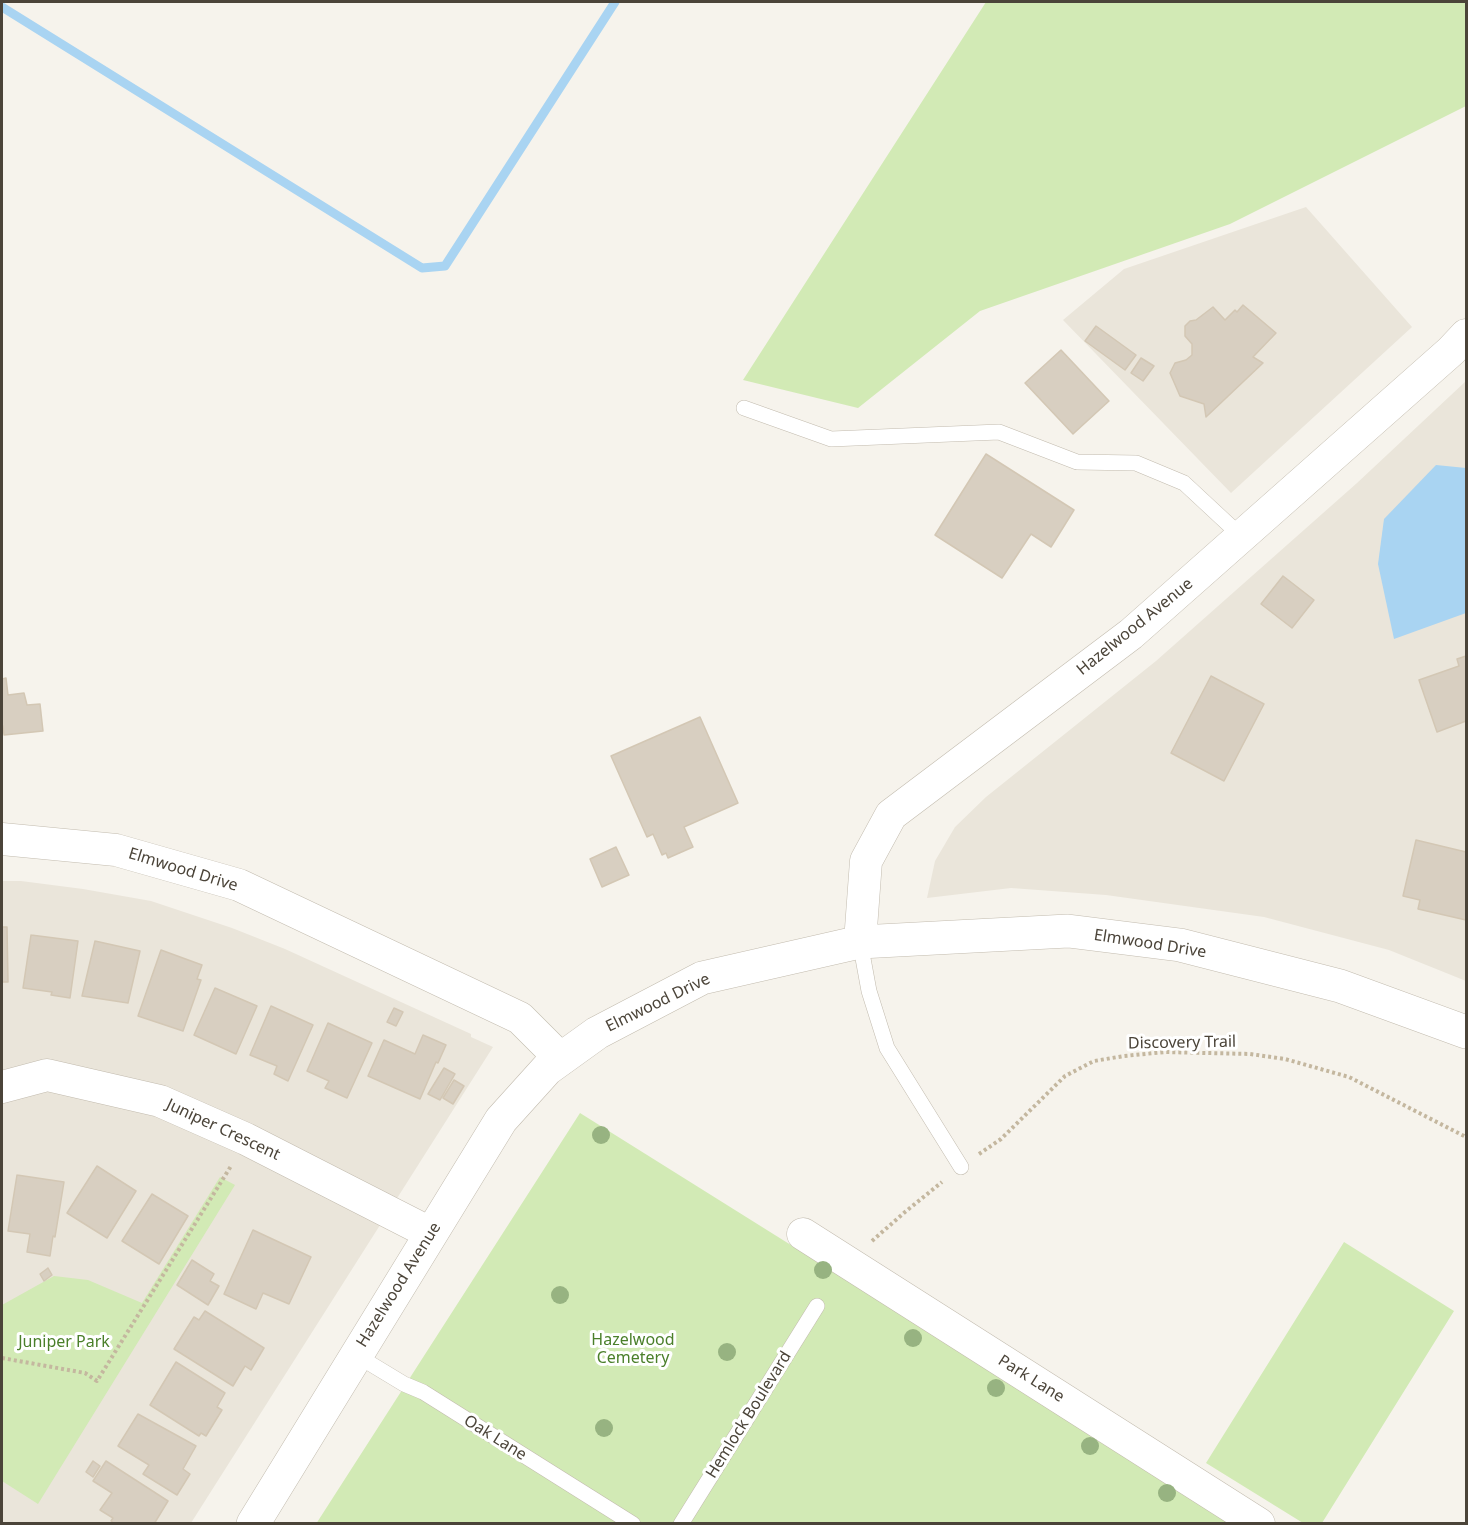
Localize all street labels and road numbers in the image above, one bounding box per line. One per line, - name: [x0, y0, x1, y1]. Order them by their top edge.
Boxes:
- street label: Hazelwood Avenue: [1073, 574, 1197, 680]
- street label: Elmwood Drive: [126, 844, 240, 896]
- street label: Elmwood Drive: [1092, 926, 1208, 962]
- street label: Elmwood Drive: [603, 969, 713, 1037]
- street label: Discovery Trail: [1128, 1032, 1236, 1054]
- street label: Juniper Crescent: [163, 1095, 283, 1165]
- street label: Hazelwood Avenue: [353, 1219, 445, 1351]
- street label: Hemlock Boulevard: [702, 1348, 796, 1482]
- street label: Park Lane: [994, 1351, 1068, 1407]
- street label: Oak Lane: [460, 1411, 530, 1465]

